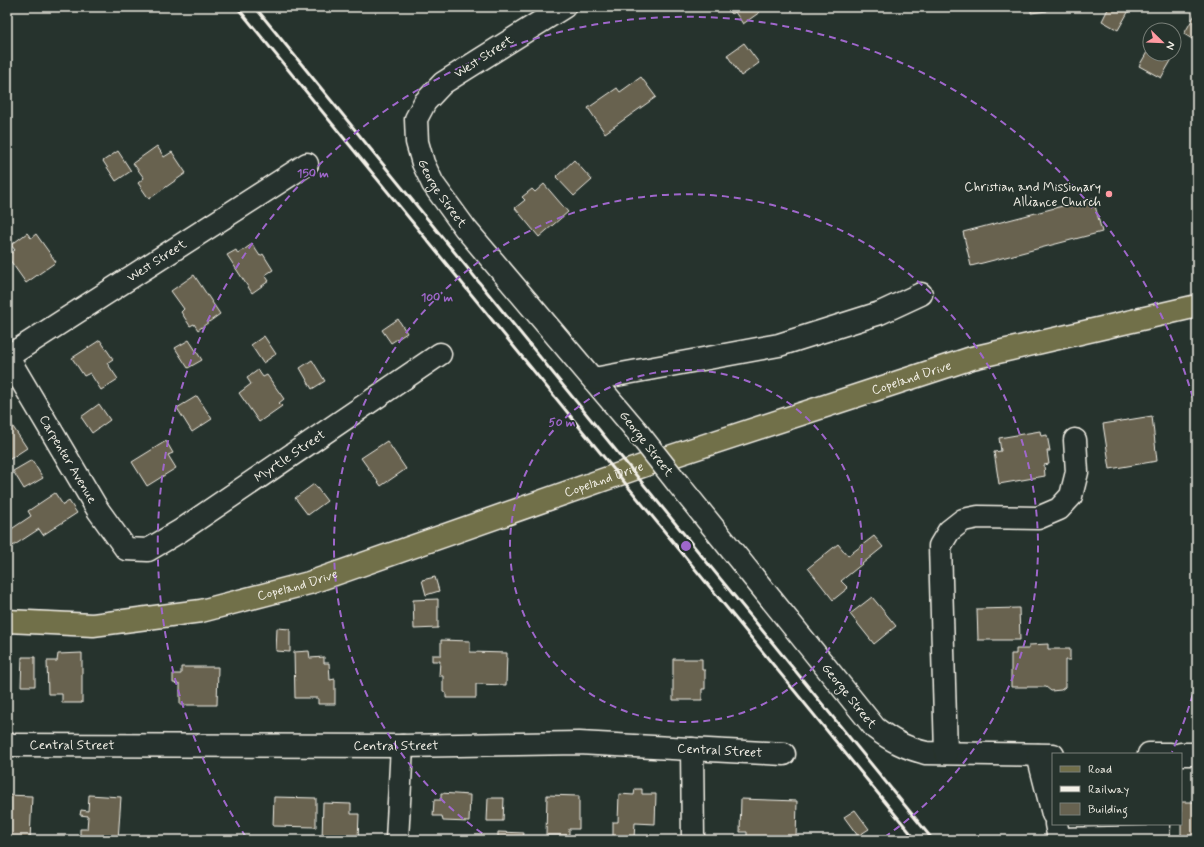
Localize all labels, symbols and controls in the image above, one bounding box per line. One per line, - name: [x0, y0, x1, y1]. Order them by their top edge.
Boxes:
- north arrow: [1142, 22, 1182, 62]
- street label: West Street: [451, 31, 517, 82]
- text: N: [1162, 39, 1178, 52]
- street label: George Street: [414, 156, 471, 231]
- text: 150 m: [297, 166, 329, 182]
- place label: Christian and Missionary Alliance Church: [964, 179, 1101, 211]
- marker: Christian and Missionary Alliance Church: [1104, 189, 1114, 199]
- street label: West Street: [124, 235, 190, 286]
- text: 100 m: [421, 290, 454, 306]
- street label: Copeland Drive: [869, 357, 954, 399]
- street label: George Street: [614, 408, 677, 481]
- street label: Carpenter Avenue: [35, 412, 101, 507]
- text: 50 m: [549, 415, 576, 431]
- street label: Myrtle Street: [251, 426, 329, 486]
- street label: Copeland Drive: [562, 458, 646, 501]
- centre of rings: [679, 539, 693, 553]
- street label: Copeland Drive: [255, 565, 340, 605]
- street label: George Street: [818, 660, 881, 732]
- street label: Central Street: [29, 737, 115, 754]
- street label: Central Street: [353, 737, 439, 755]
- street label: Central Street: [677, 740, 763, 761]
- legend: [1052, 753, 1182, 825]
- text: Road: [1088, 762, 1112, 778]
- text: Railway: [1088, 782, 1130, 798]
- text: Building: [1088, 802, 1128, 819]

